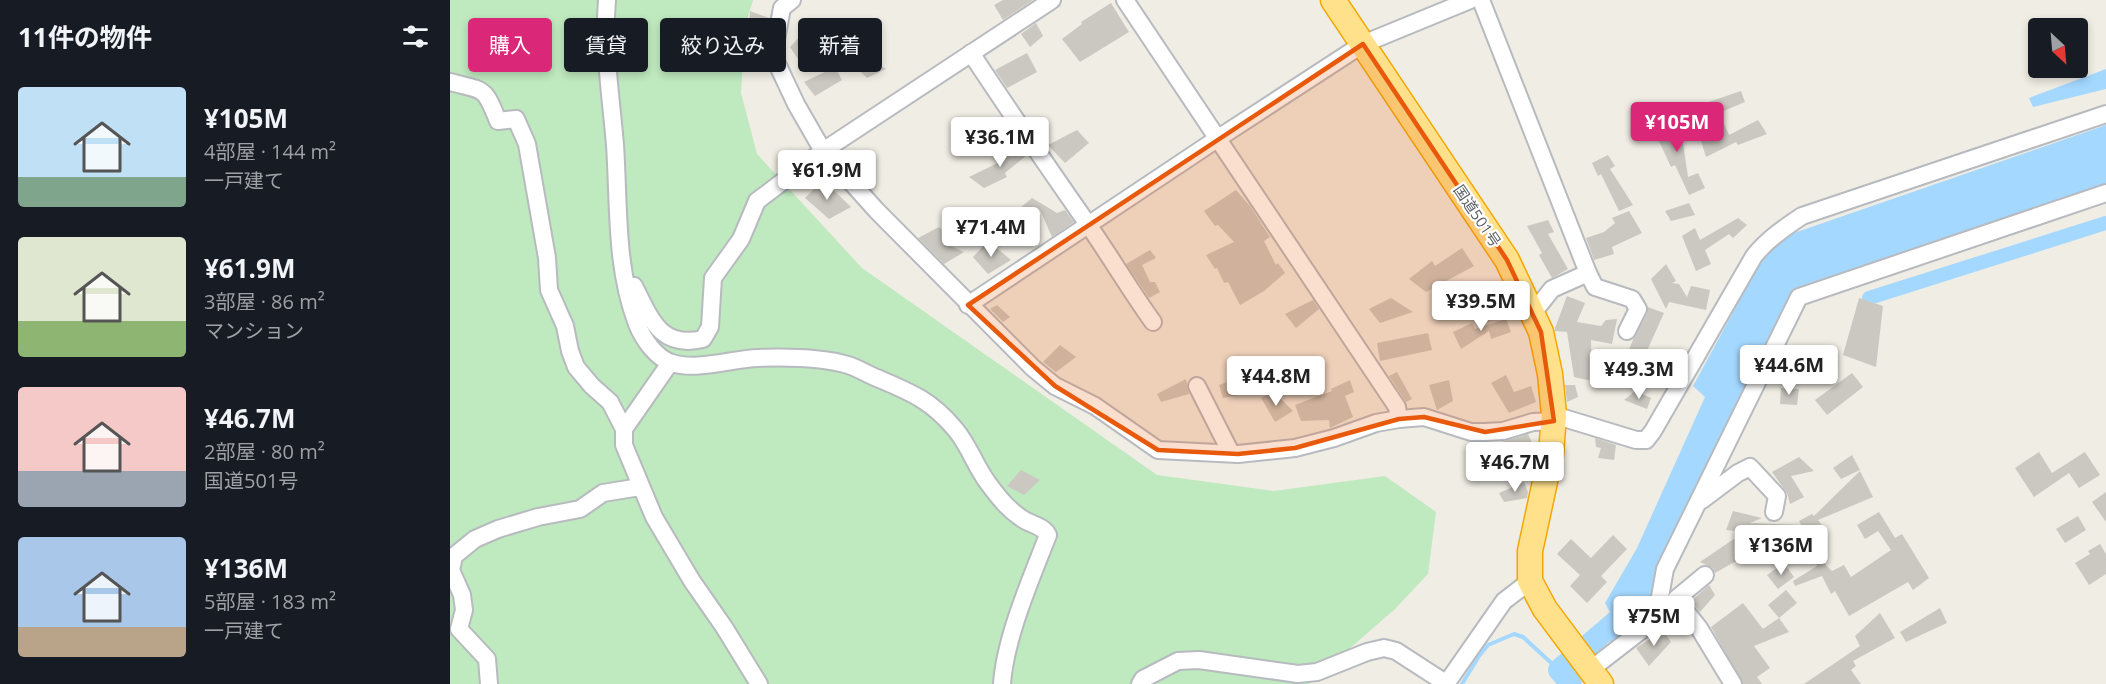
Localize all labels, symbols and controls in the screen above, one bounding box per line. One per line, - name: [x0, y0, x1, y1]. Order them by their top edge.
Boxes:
- chip: 購入: [468, 18, 552, 72]
- chip: 賃貸: [564, 18, 648, 72]
- chip: 絞り込み: [660, 18, 786, 72]
- chip: 新着: [798, 18, 882, 72]
- north arrow: [2028, 18, 2088, 78]
- map controls: [2028, 18, 2088, 78]
- text: 11件の物件: [18, 19, 152, 55]
- icon: filters: [399, 20, 432, 53]
- text: ¥105M: [204, 100, 288, 136]
- pin: ¥105M: [1635, 102, 1719, 153]
- text: ¥105M: [1645, 108, 1709, 135]
- icon: home: [66, 111, 138, 183]
- pin: ¥36.1M: [951, 117, 1049, 168]
- text: ¥36.1M: [965, 123, 1035, 150]
- text: 4部屋 · 144 m²: [204, 138, 336, 165]
- pin: ¥61.9M: [778, 150, 876, 201]
- text: ¥61.9M: [792, 156, 862, 183]
- text: 一戸建て: [204, 167, 284, 194]
- street label: 国道501号: [1450, 181, 1506, 250]
- pin: ¥71.4M: [942, 207, 1040, 258]
- text: ¥71.4M: [956, 213, 1026, 240]
- text: ¥61.9M: [204, 250, 295, 286]
- icon: home: [66, 261, 138, 333]
- pin: ¥39.5M: [1432, 281, 1530, 332]
- text: ¥39.5M: [1446, 287, 1516, 314]
- text: 3部屋 · 86 m²: [204, 288, 325, 315]
- text: マンション: [204, 317, 304, 344]
- pin: ¥44.6M: [1740, 345, 1838, 396]
- pin: ¥49.3M: [1590, 349, 1688, 400]
- text: ¥44.6M: [1754, 351, 1824, 378]
- text: ¥49.3M: [1604, 355, 1674, 382]
- pin: ¥44.8M: [1227, 356, 1325, 407]
- text: ¥44.8M: [1241, 362, 1311, 389]
- text: ¥46.7M: [204, 400, 295, 436]
- icon: home: [66, 411, 138, 483]
- text: 2部屋 · 80 m²: [204, 438, 325, 465]
- pin: ¥46.7M: [1466, 442, 1564, 493]
- text: ¥46.7M: [1480, 448, 1550, 475]
- text: 国道501号: [204, 467, 298, 494]
- pin: ¥136M: [1739, 525, 1823, 576]
- text: ¥136M: [1749, 531, 1813, 558]
- text: ¥136M: [204, 550, 288, 586]
- icon: home: [66, 561, 138, 633]
- text: 5部屋 · 183 m²: [204, 588, 336, 615]
- pin: ¥75M: [1618, 596, 1690, 647]
- text: ¥75M: [1627, 602, 1681, 629]
- text: 一戸建て: [204, 617, 284, 644]

